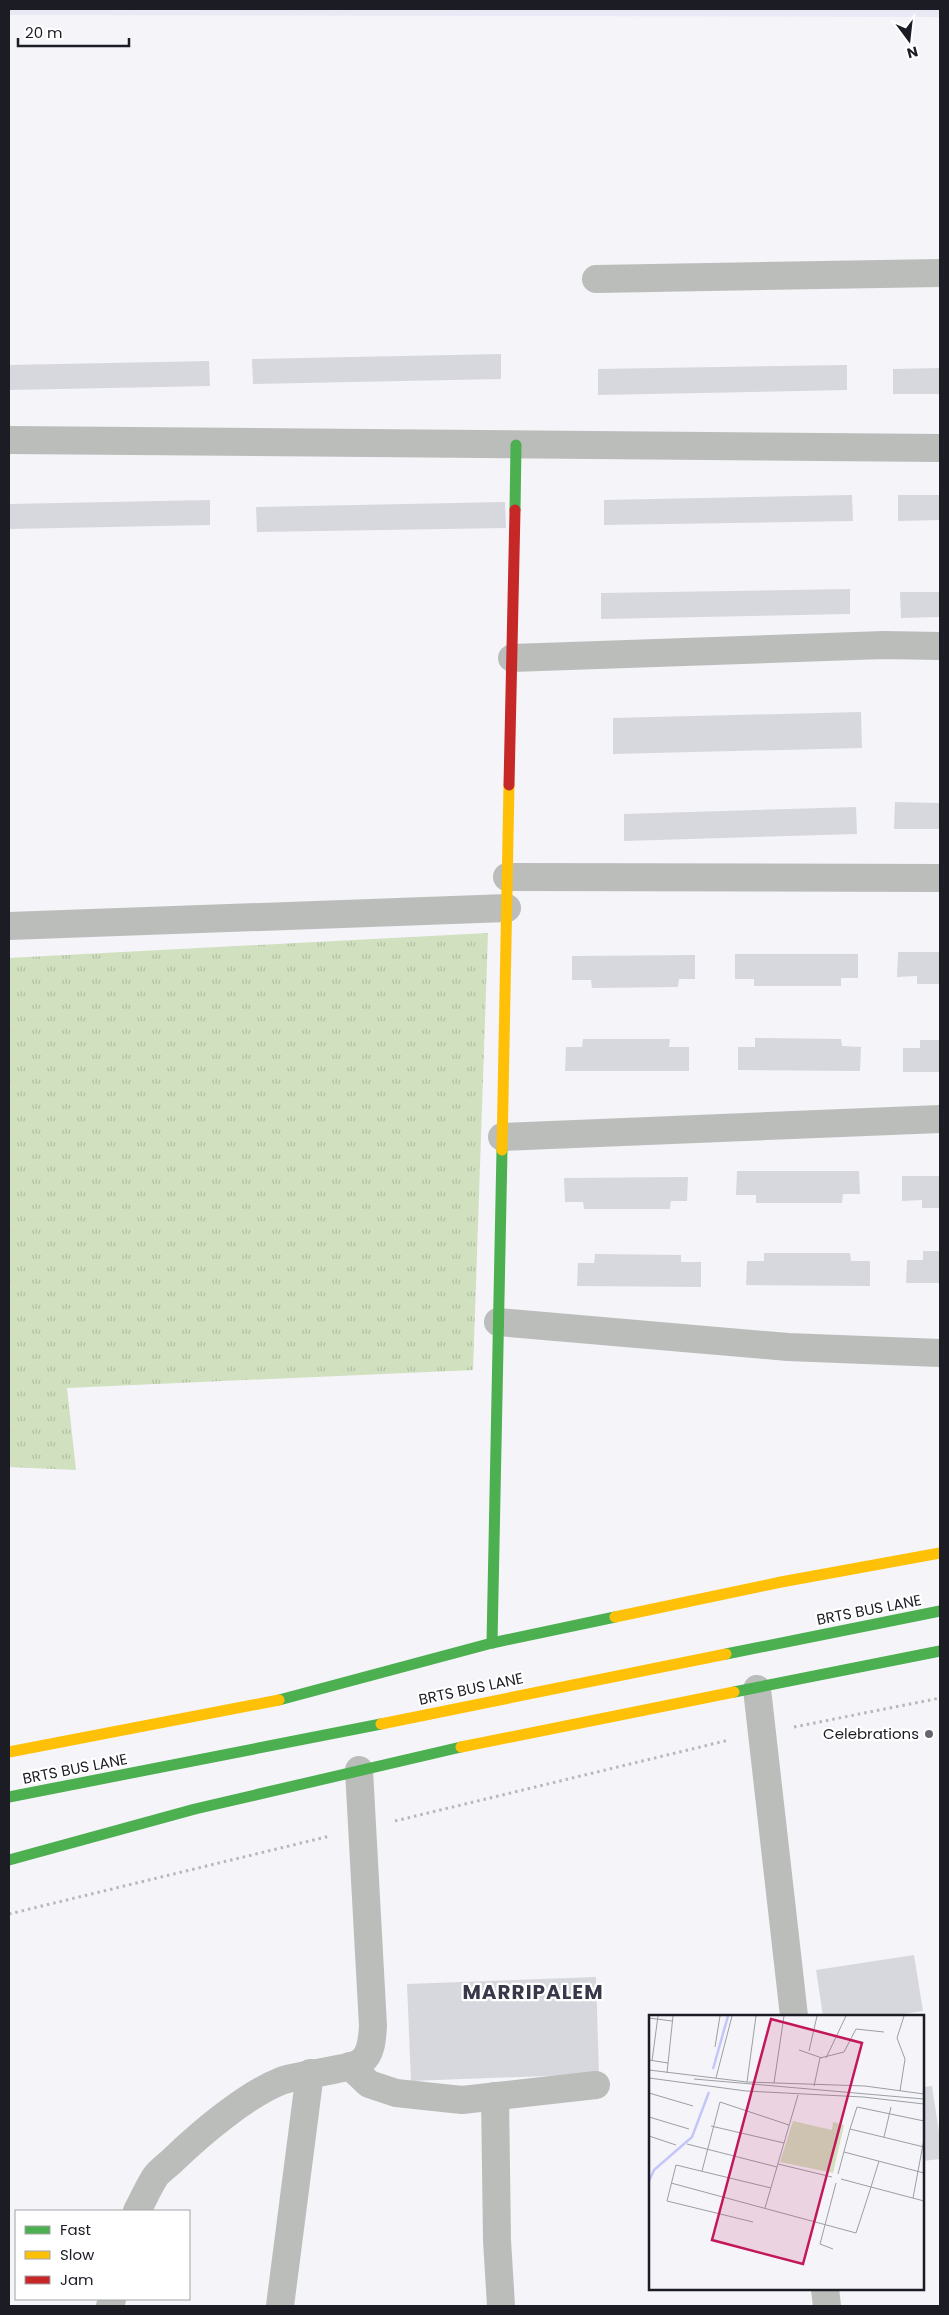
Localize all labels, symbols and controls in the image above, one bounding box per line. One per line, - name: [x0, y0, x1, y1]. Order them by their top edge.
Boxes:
- scale bar: [18, 15, 129, 47]
- north arrow: [884, 15, 934, 65]
- text: 20 m: [25, 22, 63, 43]
- text: N: [905, 42, 920, 64]
- street label: BRTS BUS LANE: [815, 1589, 923, 1630]
- street label: BRTS BUS LANE: [417, 1667, 525, 1710]
- place label: Celebrations: [823, 1723, 919, 1744]
- marker: Celebrations: [923, 1728, 935, 1740]
- street label: BRTS BUS LANE: [21, 1748, 129, 1789]
- district label: MARRIPALEM: [462, 1978, 604, 2006]
- inset map: [649, 2015, 924, 2290]
- legend: [15, 2210, 190, 2300]
- text: Fast: [60, 2219, 91, 2240]
- text: Slow: [60, 2244, 95, 2265]
- text: Jam: [60, 2269, 94, 2290]

